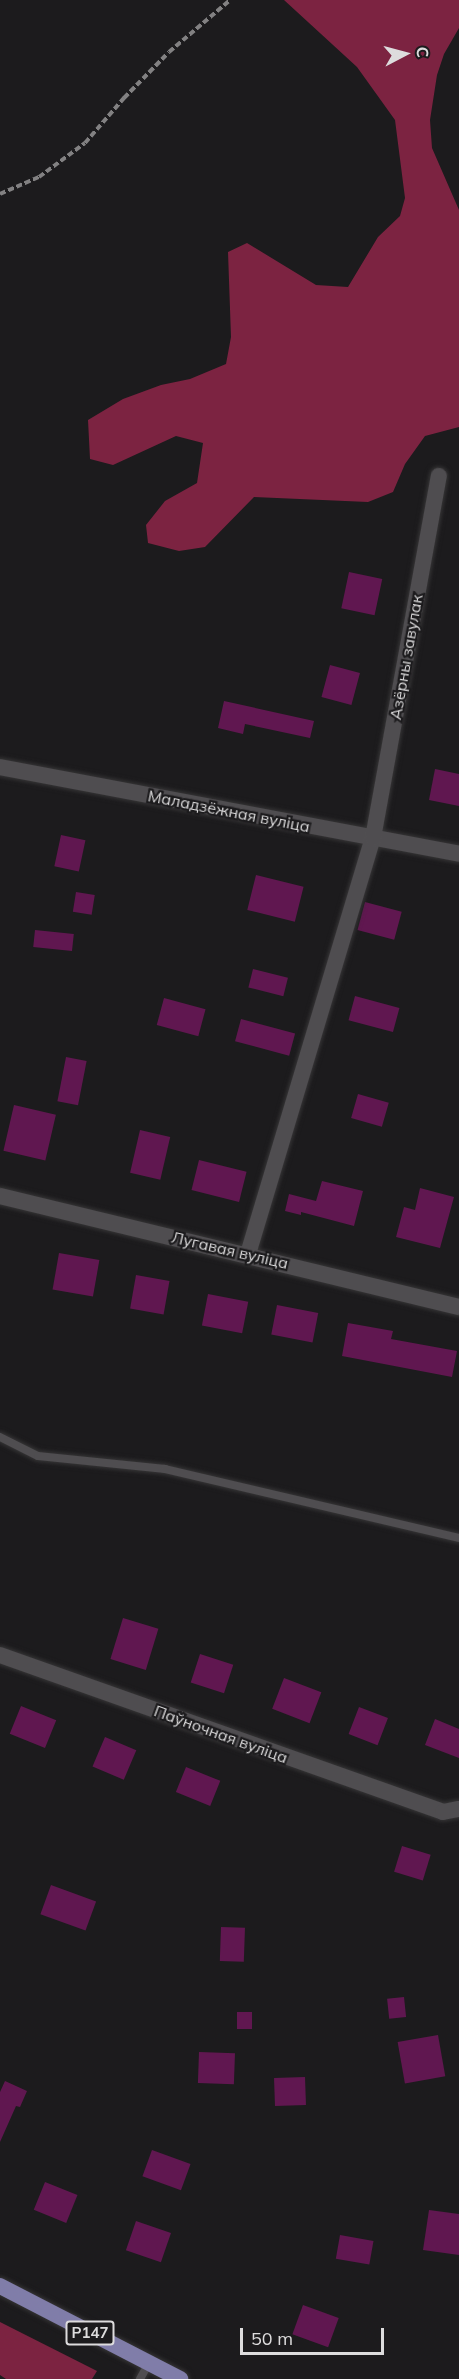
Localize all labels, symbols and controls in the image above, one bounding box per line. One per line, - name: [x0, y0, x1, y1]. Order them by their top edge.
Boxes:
- north arrow: [375, 24, 435, 84]
- text: С: [412, 46, 433, 59]
- street label: Азёрны завулак: [386, 593, 426, 721]
- street label: Маладзёжная вуліца: [146, 786, 312, 836]
- street label: Лугавая вуліца: [170, 1227, 290, 1273]
- street label: Паўночная вуліца: [152, 1701, 290, 1767]
- scale bar: [243, 2316, 387, 2354]
- road number: Р147: [64, 2321, 116, 2345]
- text: 50 m: [251, 2327, 293, 2350]

